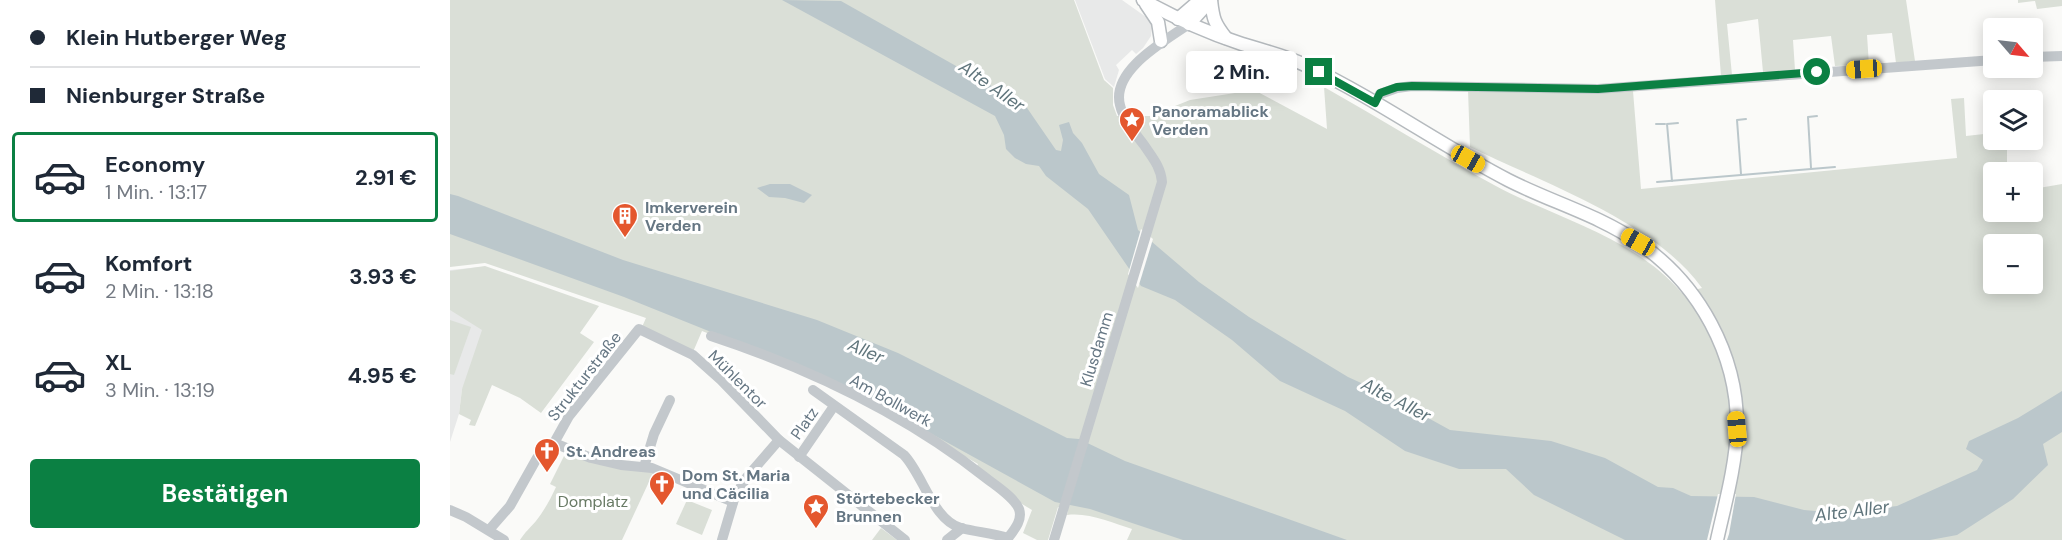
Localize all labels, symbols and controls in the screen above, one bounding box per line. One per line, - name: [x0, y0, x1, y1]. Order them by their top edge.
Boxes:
- north arrow: [1983, 18, 2043, 78]
- map controls: [1983, 18, 2043, 294]
- text: Klein Hutberger Weg: [66, 23, 287, 52]
- callout: 2 Min.: [1187, 51, 1298, 93]
- water label: Alte Aller: [954, 54, 1031, 118]
- route end: [1305, 58, 1332, 85]
- route start: [1803, 58, 1830, 85]
- text: 2 Min.: [1213, 59, 1270, 85]
- car: [1845, 59, 1883, 79]
- text: Nienburger Straße: [66, 81, 265, 110]
- button: layers: [1983, 90, 2043, 150]
- place label: Panoramablick Verden: [1152, 101, 1270, 140]
- place icon: Panoramablick Verden: [1117, 105, 1147, 143]
- car: [1448, 142, 1488, 176]
- icon: car: [33, 150, 87, 204]
- text: Economy: [105, 150, 205, 179]
- button: +: [1983, 162, 2043, 222]
- text: 2.91 €: [355, 163, 417, 192]
- text: 1 Min. · 13:17: [105, 179, 207, 205]
- place label: Imkerverein Verden: [645, 197, 738, 236]
- building icon: Imkerverein Verden: [610, 201, 640, 239]
- car: [1618, 225, 1658, 259]
- button: −: [1983, 234, 2043, 294]
- icon: car: [33, 249, 87, 303]
- text: Komfort: [105, 249, 192, 278]
- text: 3.93 €: [349, 262, 417, 291]
- text: 2 Min. · 13:18: [105, 278, 214, 304]
- street label: Klusdamm: [1075, 309, 1118, 389]
- street label: Strukturstraße: [543, 327, 626, 425]
- water label: Aller: [843, 332, 889, 370]
- street label: Mühlentor: [704, 345, 772, 413]
- icon: car: [33, 348, 87, 402]
- text: XL: [105, 348, 132, 377]
- text: 4.95 €: [348, 361, 417, 390]
- street label: Am Bollwerk: [846, 369, 935, 432]
- water label: Alte Aller: [1356, 372, 1436, 428]
- text: 3 Min. · 13:19: [105, 377, 215, 403]
- street label: Platz: [786, 403, 823, 444]
- car: [1726, 410, 1748, 448]
- church icon: St. Andreas: [532, 436, 562, 474]
- place label: St. Andreas: [566, 441, 656, 462]
- button: Bestätigen: [30, 459, 420, 528]
- place label: Dom St. Maria und Cäcilia: [682, 465, 790, 504]
- church icon: Dom St. Maria und Cäcilia: [647, 469, 677, 507]
- place label: Störtebecker Brunnen: [836, 488, 940, 527]
- park label: Domplatz: [558, 491, 628, 512]
- place icon: Störtebecker Brunnen: [801, 492, 831, 530]
- water label: Alte Aller: [1812, 494, 1892, 528]

